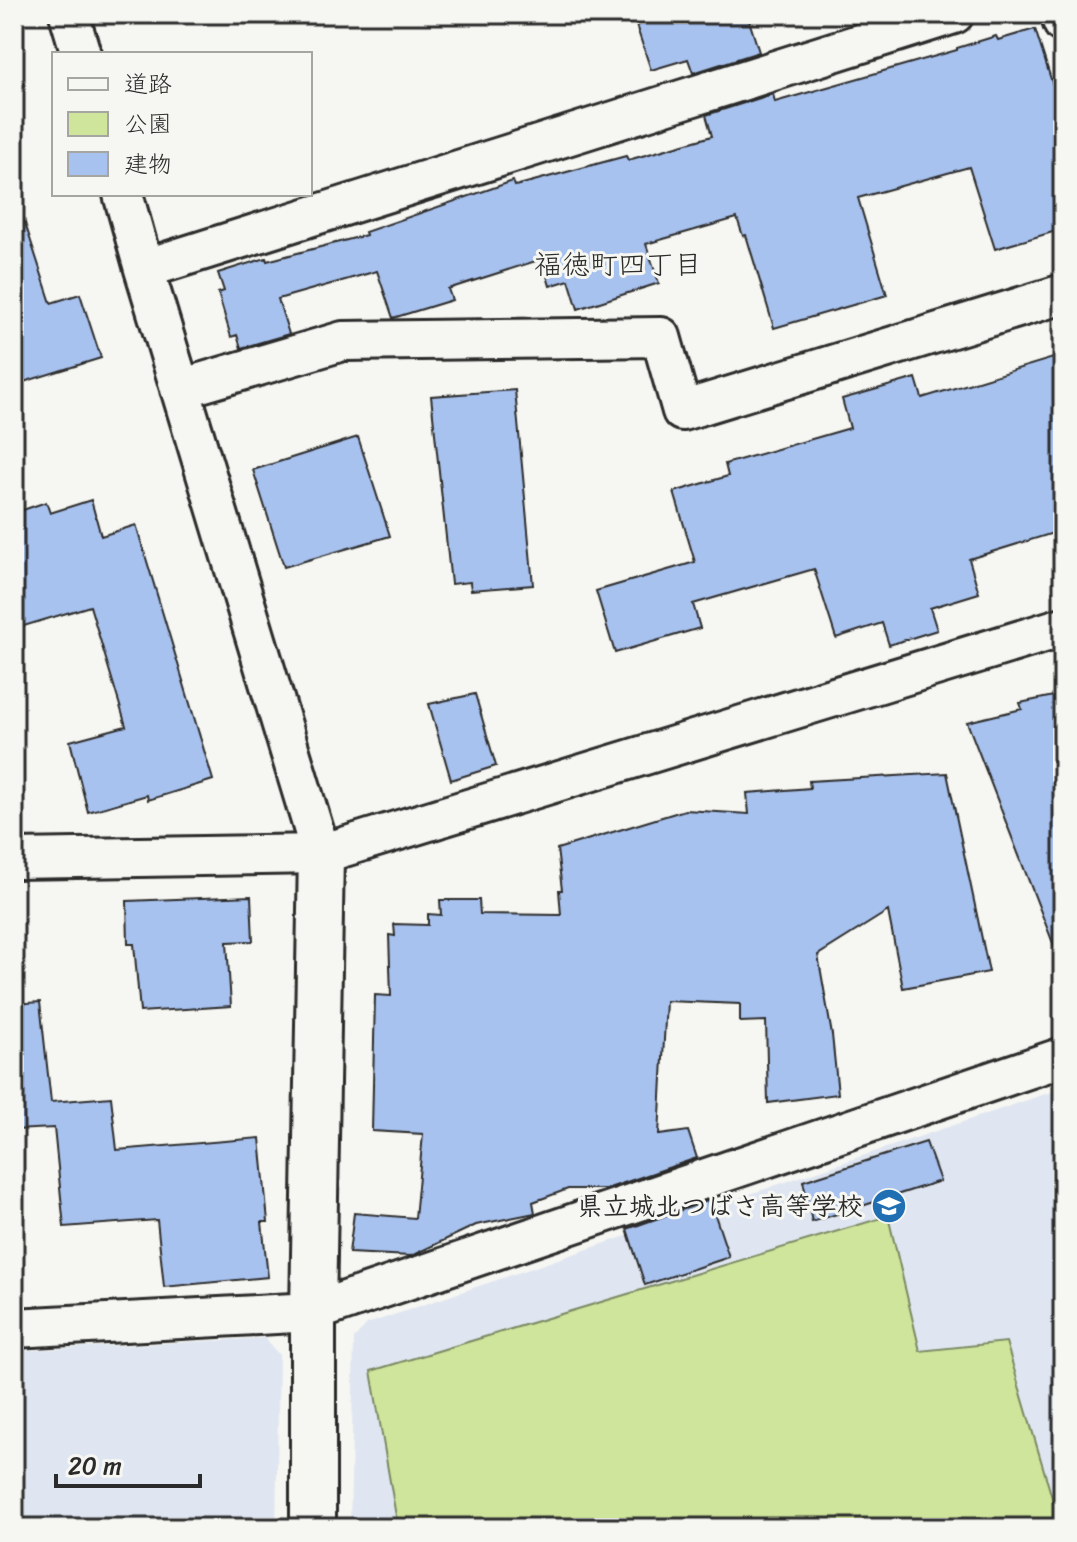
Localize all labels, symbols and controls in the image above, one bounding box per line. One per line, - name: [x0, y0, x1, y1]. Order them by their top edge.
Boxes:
- legend: [52, 52, 312, 196]
- text: 道路: [124, 63, 172, 105]
- text: 公園: [124, 103, 172, 145]
- text: 建物: [124, 143, 172, 185]
- district label: 福徳町四丁目: [534, 240, 702, 289]
- place label: 県立城北つばさ高等学校: [577, 1183, 863, 1229]
- school or university icon: 県立城北つばさ高等学校: [870, 1187, 908, 1225]
- scale bar: [56, 1438, 200, 1488]
- text: 20 m: [68, 1445, 122, 1487]

